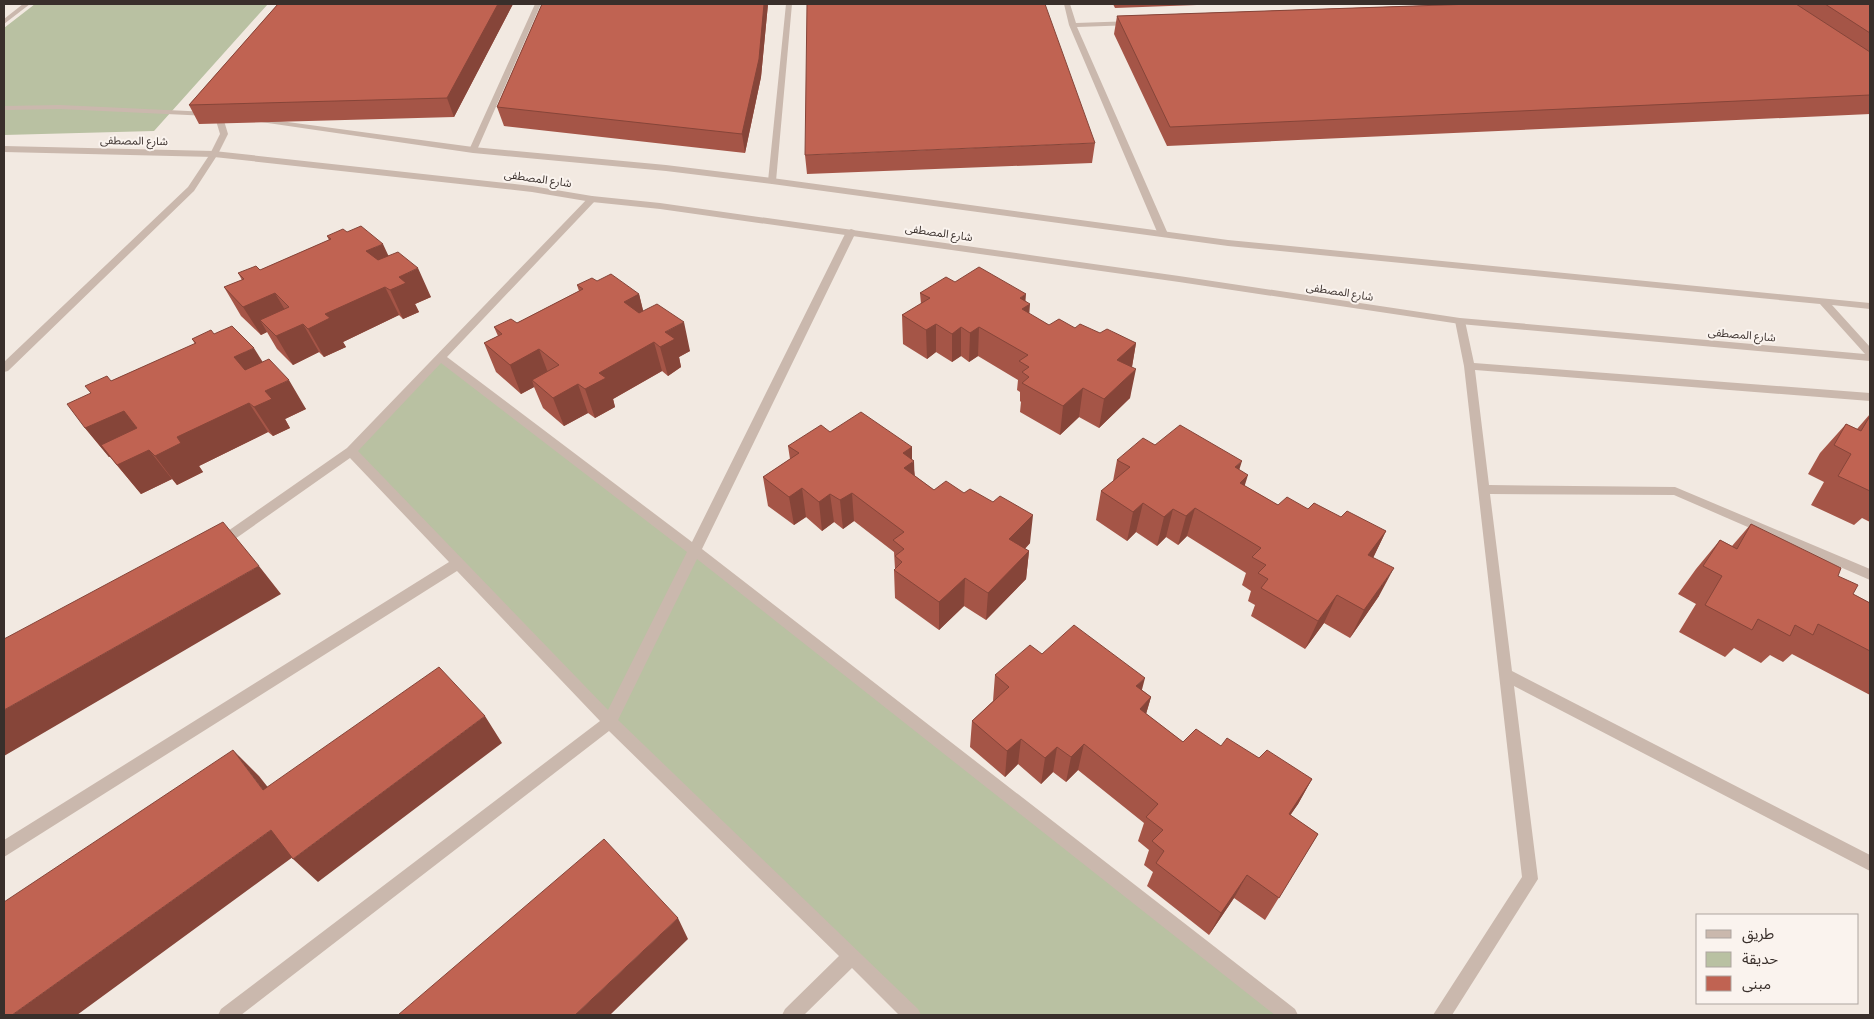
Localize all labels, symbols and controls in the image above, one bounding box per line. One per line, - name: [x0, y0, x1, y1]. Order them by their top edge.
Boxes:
- street label: شارع المصطفى: [100, 133, 168, 149]
- street label: شارع المصطفى: [503, 167, 573, 191]
- street label: شارع المصطفى: [904, 221, 974, 245]
- street label: شارع المصطفى: [1305, 279, 1375, 305]
- street label: شارع المصطفى: [1707, 325, 1777, 345]
- legend: [1696, 914, 1859, 1004]
- text: طريق: [1742, 924, 1774, 944]
- text: حديقة: [1742, 949, 1778, 967]
- text: مبنى: [1742, 974, 1771, 993]

